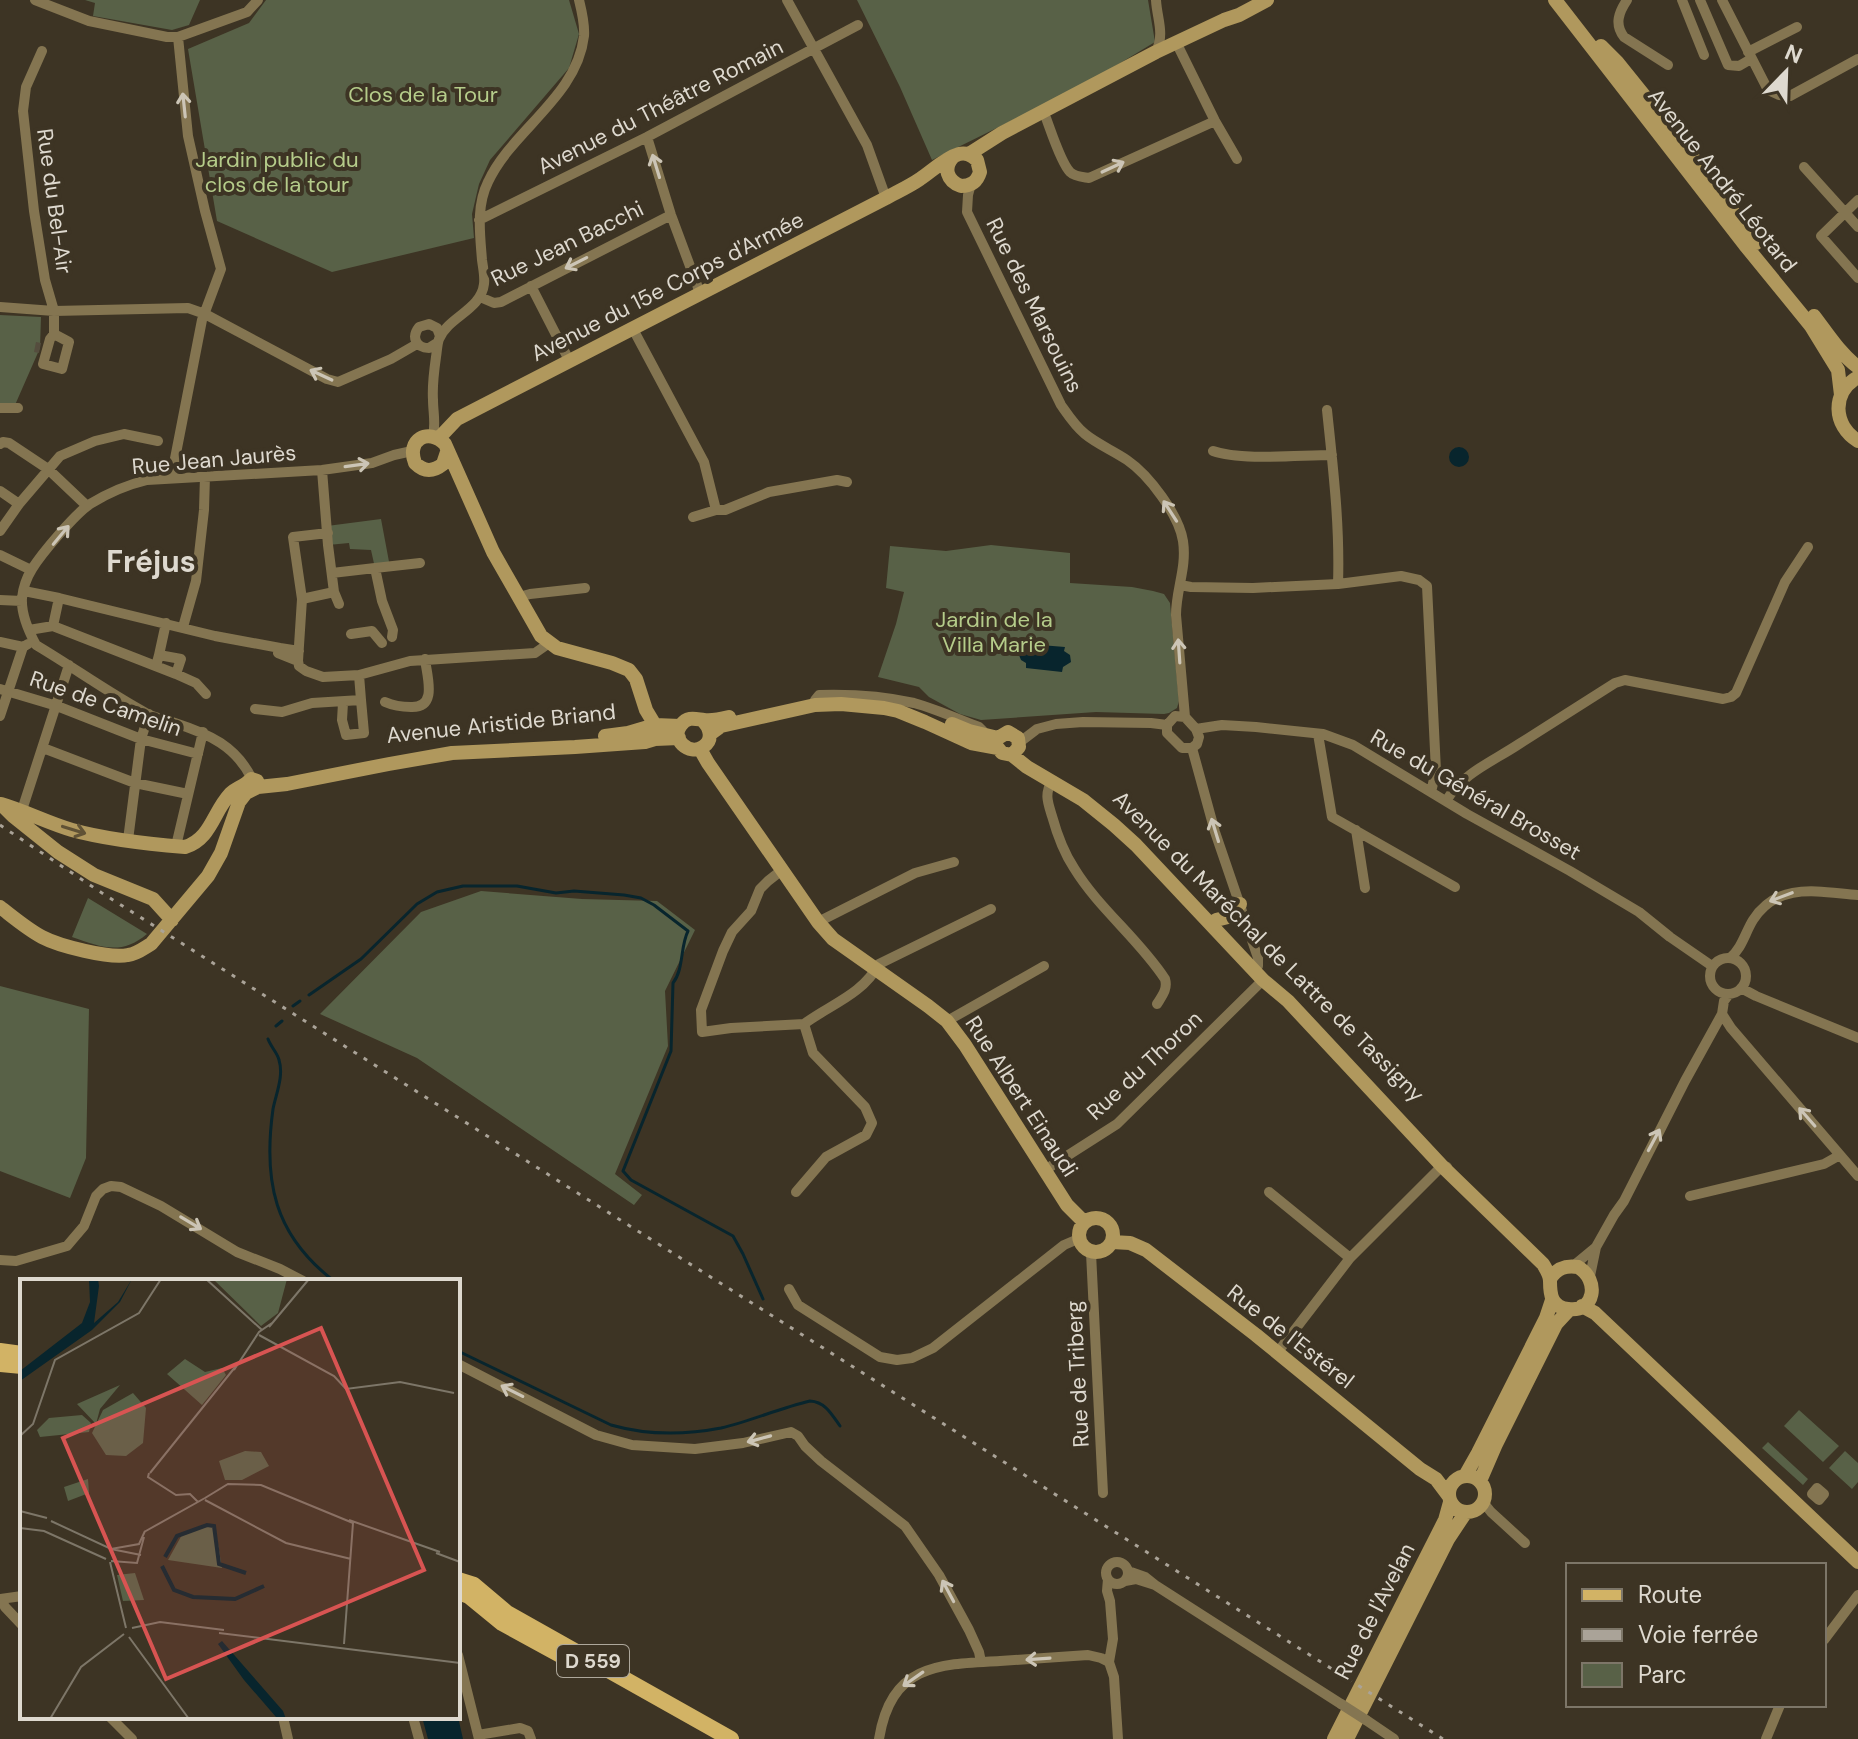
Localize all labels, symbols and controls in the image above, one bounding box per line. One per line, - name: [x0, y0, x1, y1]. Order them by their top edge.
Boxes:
- street label: Avenue du Théâtre Romain: [533, 32, 788, 181]
- north arrow: [1746, 32, 1826, 112]
- text: N: [1781, 38, 1807, 71]
- park label: Clos de la Tour: [348, 80, 498, 109]
- street label: Avenue André Léotard: [1642, 82, 1804, 278]
- one-way arrow: [177, 92, 192, 119]
- street label: Rue du Bel-Air: [30, 127, 79, 275]
- park label: Jardin public du clos de la tour: [195, 145, 359, 199]
- one-way arrow: [647, 154, 662, 179]
- one-way arrow: [1101, 159, 1125, 174]
- street label: Rue Jean Bacchi: [486, 194, 648, 293]
- street label: Avenue du 15e Corps d'Armée: [526, 205, 809, 368]
- street label: Rue des Marsouins: [980, 213, 1090, 398]
- one-way arrow: [565, 256, 589, 272]
- one-way arrow: [310, 367, 334, 382]
- street label: Rue Jean Jaurès: [131, 438, 297, 481]
- one-way arrow: [344, 457, 370, 472]
- one-way arrow: [1161, 500, 1178, 522]
- one-way arrow: [52, 525, 70, 545]
- district label: Fréjus: [106, 542, 196, 581]
- park label: Jardin de la Villa Marie: [935, 605, 1053, 659]
- one-way arrow: [1171, 638, 1186, 665]
- street label: Rue de Camelin: [26, 664, 186, 743]
- street label: Avenue Aristide Briand: [385, 697, 617, 750]
- street label: Rue du Général Brosset: [1365, 722, 1586, 867]
- street label: Avenue du Maréchal de Lattre de Tassigny: [1107, 784, 1431, 1108]
- one-way arrow: [1207, 818, 1222, 844]
- one-way arrow: [61, 823, 87, 838]
- one-way arrow: [1769, 891, 1794, 905]
- street label: Rue du Thoron: [1080, 1004, 1208, 1126]
- street label: Rue Albert Einaudi: [959, 1010, 1085, 1182]
- one-way arrow: [1798, 1107, 1816, 1128]
- one-way arrow: [1646, 1129, 1662, 1153]
- one-way arrow: [178, 1216, 202, 1231]
- street label: Rue de l'Estérel: [1221, 1278, 1360, 1395]
- inset map: [20, 1279, 460, 1719]
- street label: Rue de Triberg: [1059, 1300, 1096, 1448]
- one-way arrow: [500, 1382, 524, 1398]
- one-way arrow: [746, 1433, 772, 1448]
- street label: Rue de l'Avelan: [1328, 1538, 1421, 1685]
- legend: [1566, 1563, 1826, 1707]
- text: Route: [1638, 1579, 1702, 1610]
- one-way arrow: [940, 1580, 955, 1604]
- text: Voie ferrée: [1638, 1619, 1758, 1650]
- road number: D 559: [557, 1645, 629, 1677]
- one-way arrow: [1025, 1652, 1052, 1667]
- text: Parc: [1638, 1659, 1687, 1690]
- one-way arrow: [902, 1671, 924, 1687]

